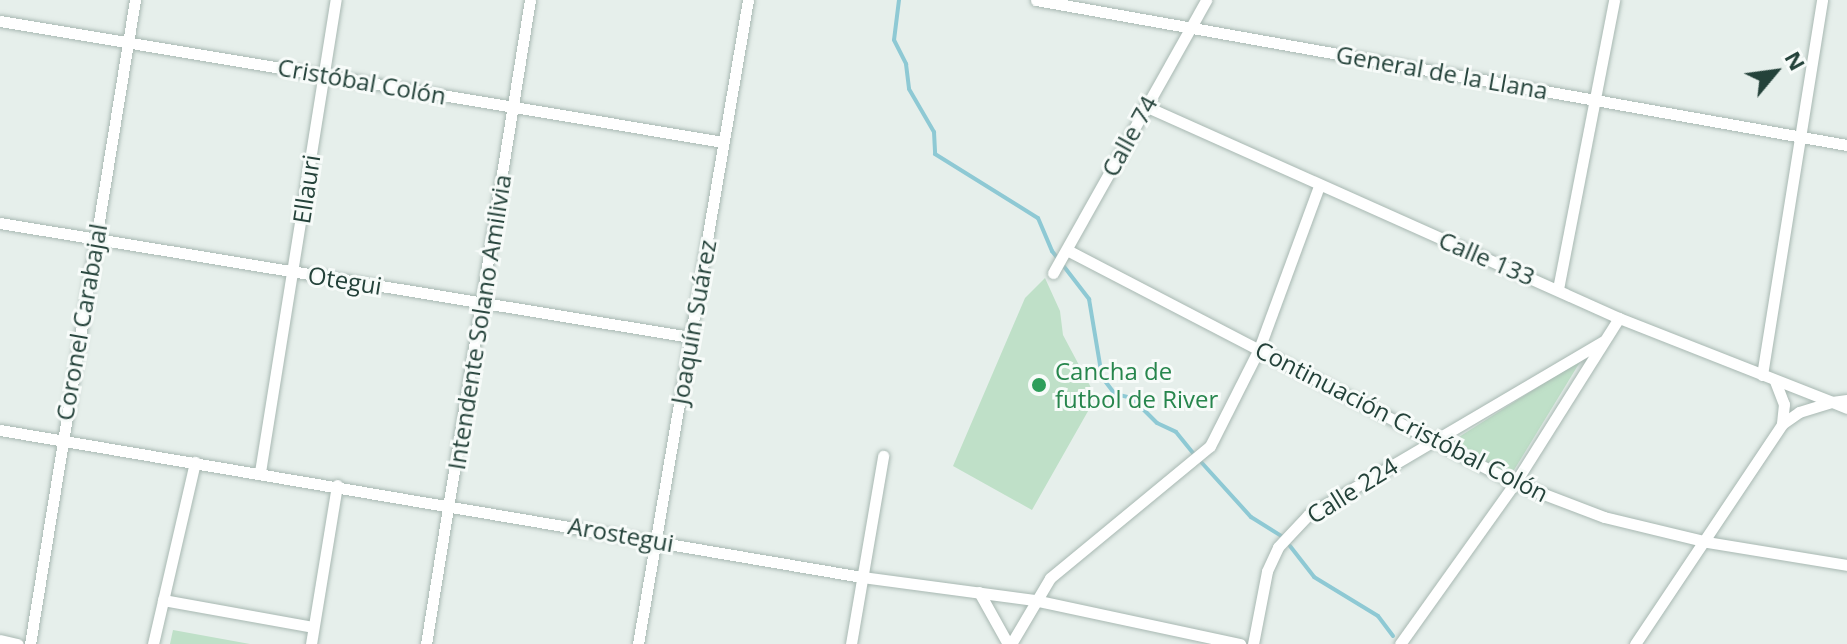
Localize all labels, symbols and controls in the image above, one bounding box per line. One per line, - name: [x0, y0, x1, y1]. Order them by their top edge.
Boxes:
- north arrow: [1735, 32, 1815, 112]
- street label: General de la Llana: [1334, 39, 1550, 105]
- text: N: [1779, 45, 1813, 75]
- street label: Cristóbal Colón: [276, 52, 448, 110]
- street label: Calle 74: [1095, 91, 1163, 181]
- street label: Ellauri: [286, 152, 326, 226]
- street label: Intendente Solano Amilivia: [441, 172, 517, 472]
- street label: Coronel Carabajal: [50, 221, 112, 423]
- street label: Calle 133: [1435, 225, 1539, 291]
- street label: Joaquín Suárez: [664, 238, 722, 406]
- street label: Otegui: [306, 260, 384, 300]
- street label: Continuación Cristóbal Colón: [1251, 334, 1553, 508]
- place label: Cancha de futbol de River: [1055, 357, 1218, 413]
- marker: Cancha de futbol de River: [1030, 376, 1048, 394]
- street label: Calle 224: [1301, 451, 1403, 529]
- street label: Arostegui: [566, 511, 676, 557]

